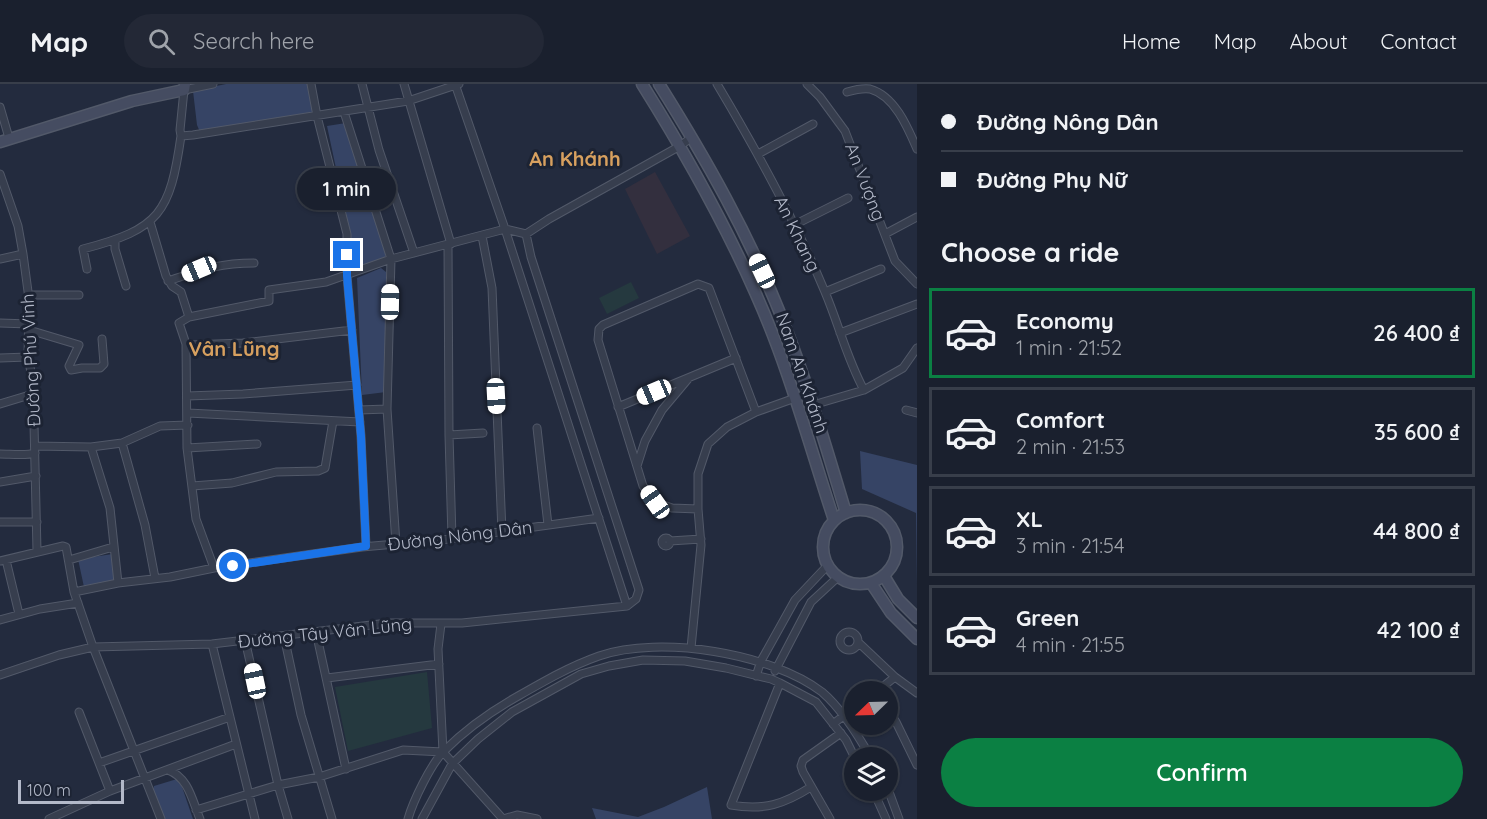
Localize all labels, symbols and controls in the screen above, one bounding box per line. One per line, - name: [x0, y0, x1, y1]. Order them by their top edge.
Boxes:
- search box: [124, 14, 544, 68]
- text: Map: [30, 24, 88, 59]
- icon: search: [145, 25, 178, 58]
- text: Search here: [193, 27, 315, 55]
- text: Home: [1122, 28, 1181, 54]
- text: Map: [1214, 28, 1257, 54]
- text: About: [1290, 28, 1348, 54]
- text: Contact: [1381, 28, 1457, 54]
- text: Đường Nông Dân: [977, 108, 1159, 136]
- street label: An Vượng: [840, 140, 891, 224]
- district label: An Khánh: [529, 146, 621, 171]
- text: Đường Phụ Nữ: [977, 166, 1127, 194]
- callout: 1 min: [298, 168, 397, 210]
- text: 1 min: [323, 176, 370, 201]
- street label: An Khang: [769, 192, 826, 276]
- text: Choose a ride: [941, 235, 1119, 269]
- route end: [333, 241, 360, 268]
- car: [746, 251, 778, 291]
- car: [179, 254, 219, 284]
- car: [381, 284, 399, 320]
- street label: Đường Phú Vinh: [16, 293, 45, 427]
- icon: car: [944, 306, 998, 360]
- text: Economy: [1016, 307, 1114, 335]
- street label: Nam An Khánh: [771, 309, 834, 436]
- text: 26 400 ₫: [1373, 319, 1460, 347]
- text: 1 min · 21:52: [1016, 335, 1122, 360]
- district label: Vân Lũng: [188, 336, 280, 361]
- car: [634, 377, 674, 407]
- car: [486, 378, 506, 414]
- icon: car: [944, 405, 998, 459]
- text: Comfort: [1016, 406, 1105, 434]
- text: 35 600 ₫: [1374, 418, 1460, 446]
- text: 2 min · 21:53: [1016, 434, 1125, 459]
- car: [637, 482, 673, 522]
- icon: car: [944, 504, 998, 558]
- text: XL: [1016, 505, 1043, 533]
- street label: Đường Nông Dân: [386, 515, 533, 556]
- text: 44 800 ₫: [1373, 517, 1460, 545]
- text: 3 min · 21:54: [1016, 533, 1125, 558]
- route start: [219, 552, 246, 579]
- icon: car: [944, 603, 998, 657]
- text: Green: [1016, 604, 1079, 632]
- street label: Đường Tây Vân Lũng: [237, 612, 413, 653]
- text: 42 100 ₫: [1377, 616, 1460, 644]
- text: 4 min · 21:55: [1016, 632, 1125, 657]
- car: [242, 662, 268, 700]
- north arrow: [844, 681, 898, 735]
- map controls: [844, 681, 898, 801]
- button: Confirm: [941, 738, 1463, 807]
- button: layers: [844, 747, 898, 801]
- scale bar: [18, 777, 124, 804]
- text: 100 m: [27, 780, 71, 800]

